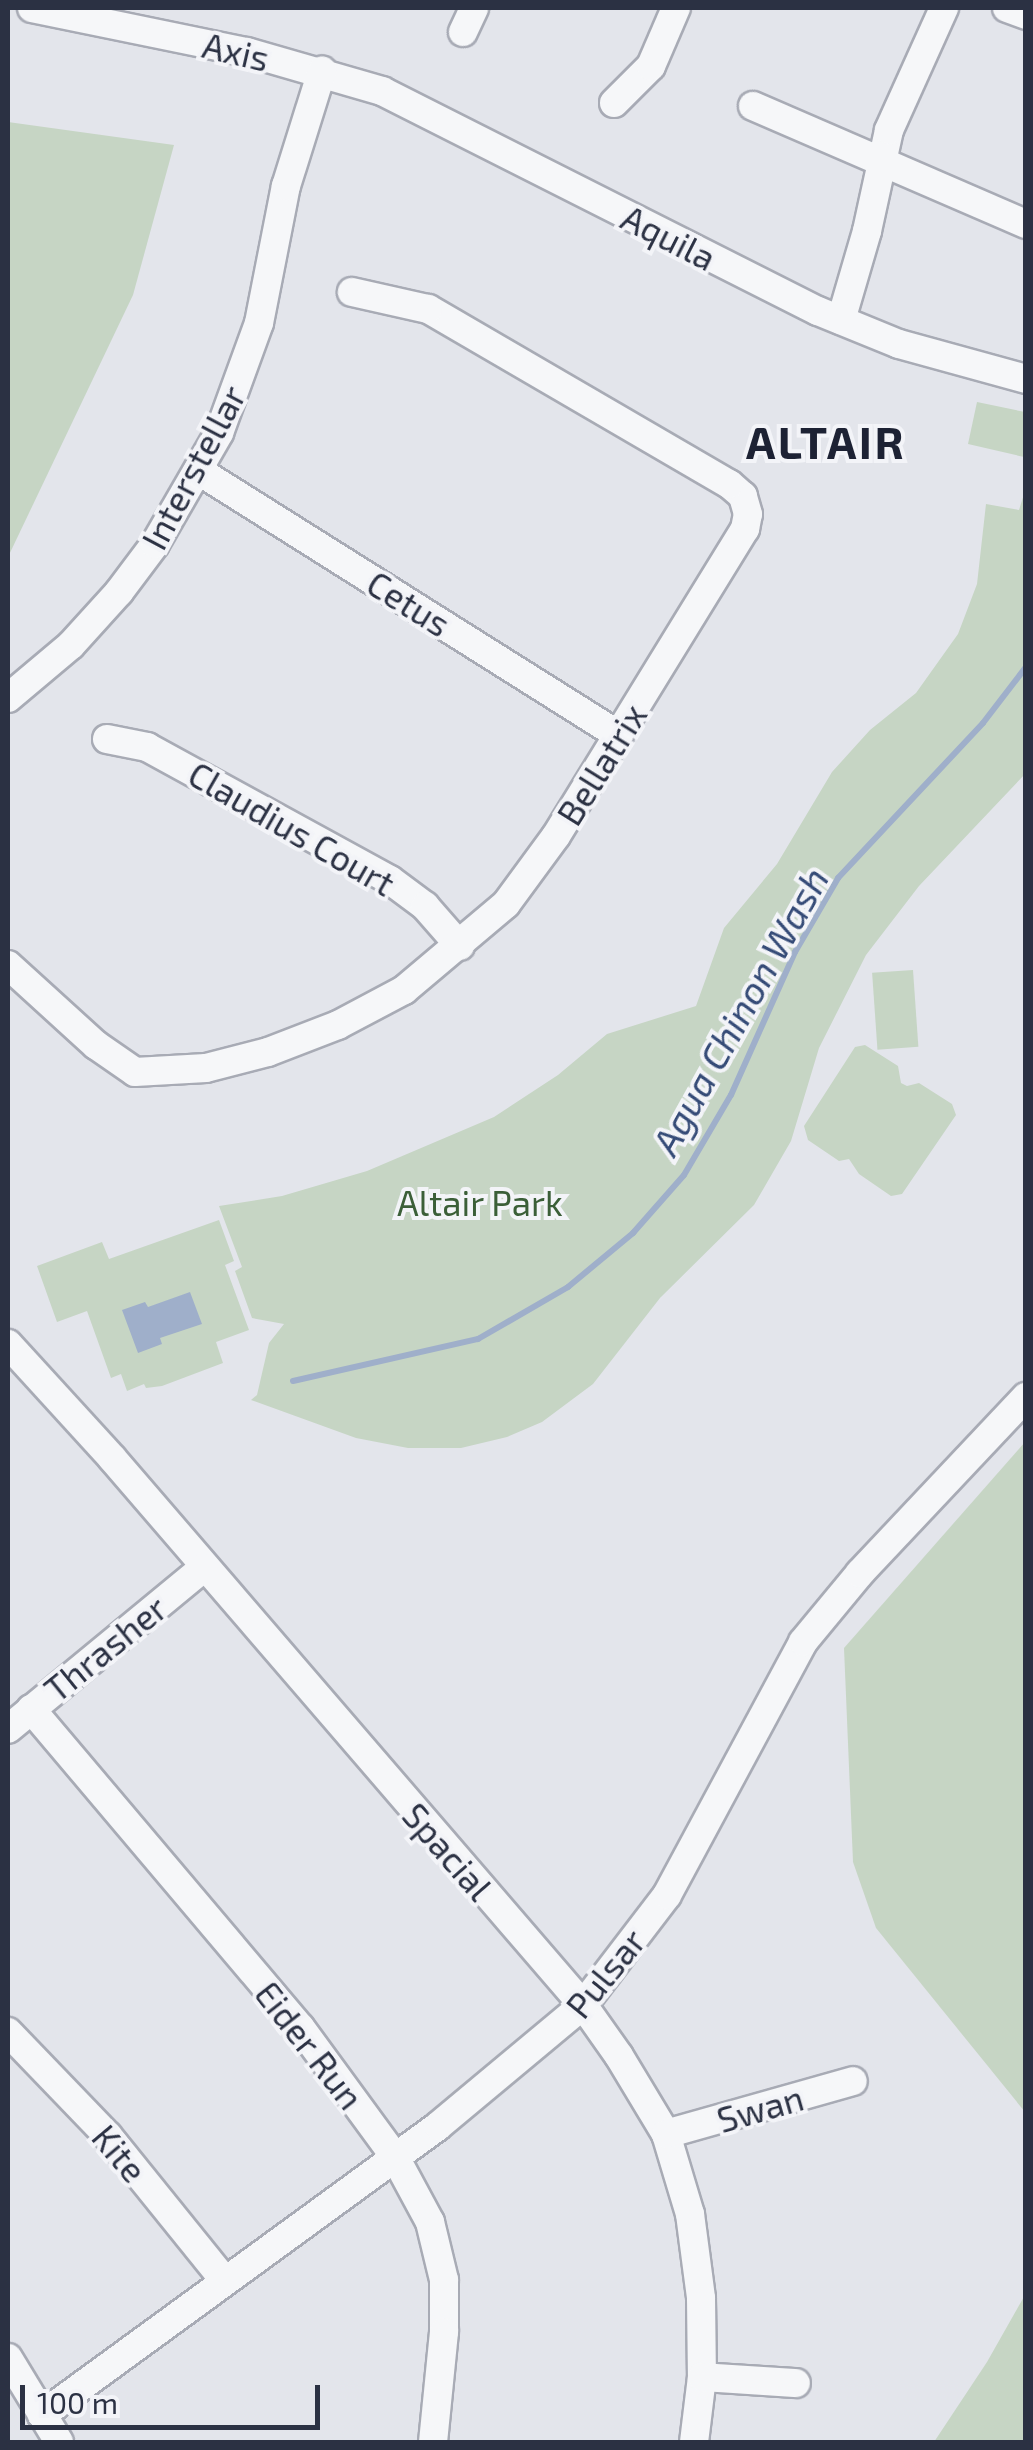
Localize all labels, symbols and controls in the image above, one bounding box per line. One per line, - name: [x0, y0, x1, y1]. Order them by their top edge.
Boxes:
- street label: Axis: [199, 23, 273, 79]
- street label: Aquila: [615, 196, 723, 278]
- street label: Interstellar: [132, 378, 254, 556]
- district label: ALTAIR: [746, 415, 906, 469]
- street label: Cetus: [360, 561, 458, 645]
- street label: Bellatrix: [547, 696, 655, 832]
- street label: Claudius Court: [182, 752, 402, 904]
- water label: Agua Chinon Wash: [642, 859, 838, 1163]
- park label: Altair Park: [397, 1181, 563, 1223]
- street label: Thrasher: [35, 1586, 175, 1710]
- street label: Spacial: [395, 1794, 501, 1908]
- street label: Pulsar: [557, 1920, 653, 2026]
- street label: Eider Run: [247, 1973, 373, 2117]
- street label: Swan: [712, 2076, 808, 2140]
- street label: Kite: [84, 2116, 156, 2190]
- scale bar: [25, 2365, 325, 2427]
- text: 100 m: [37, 2384, 118, 2420]

